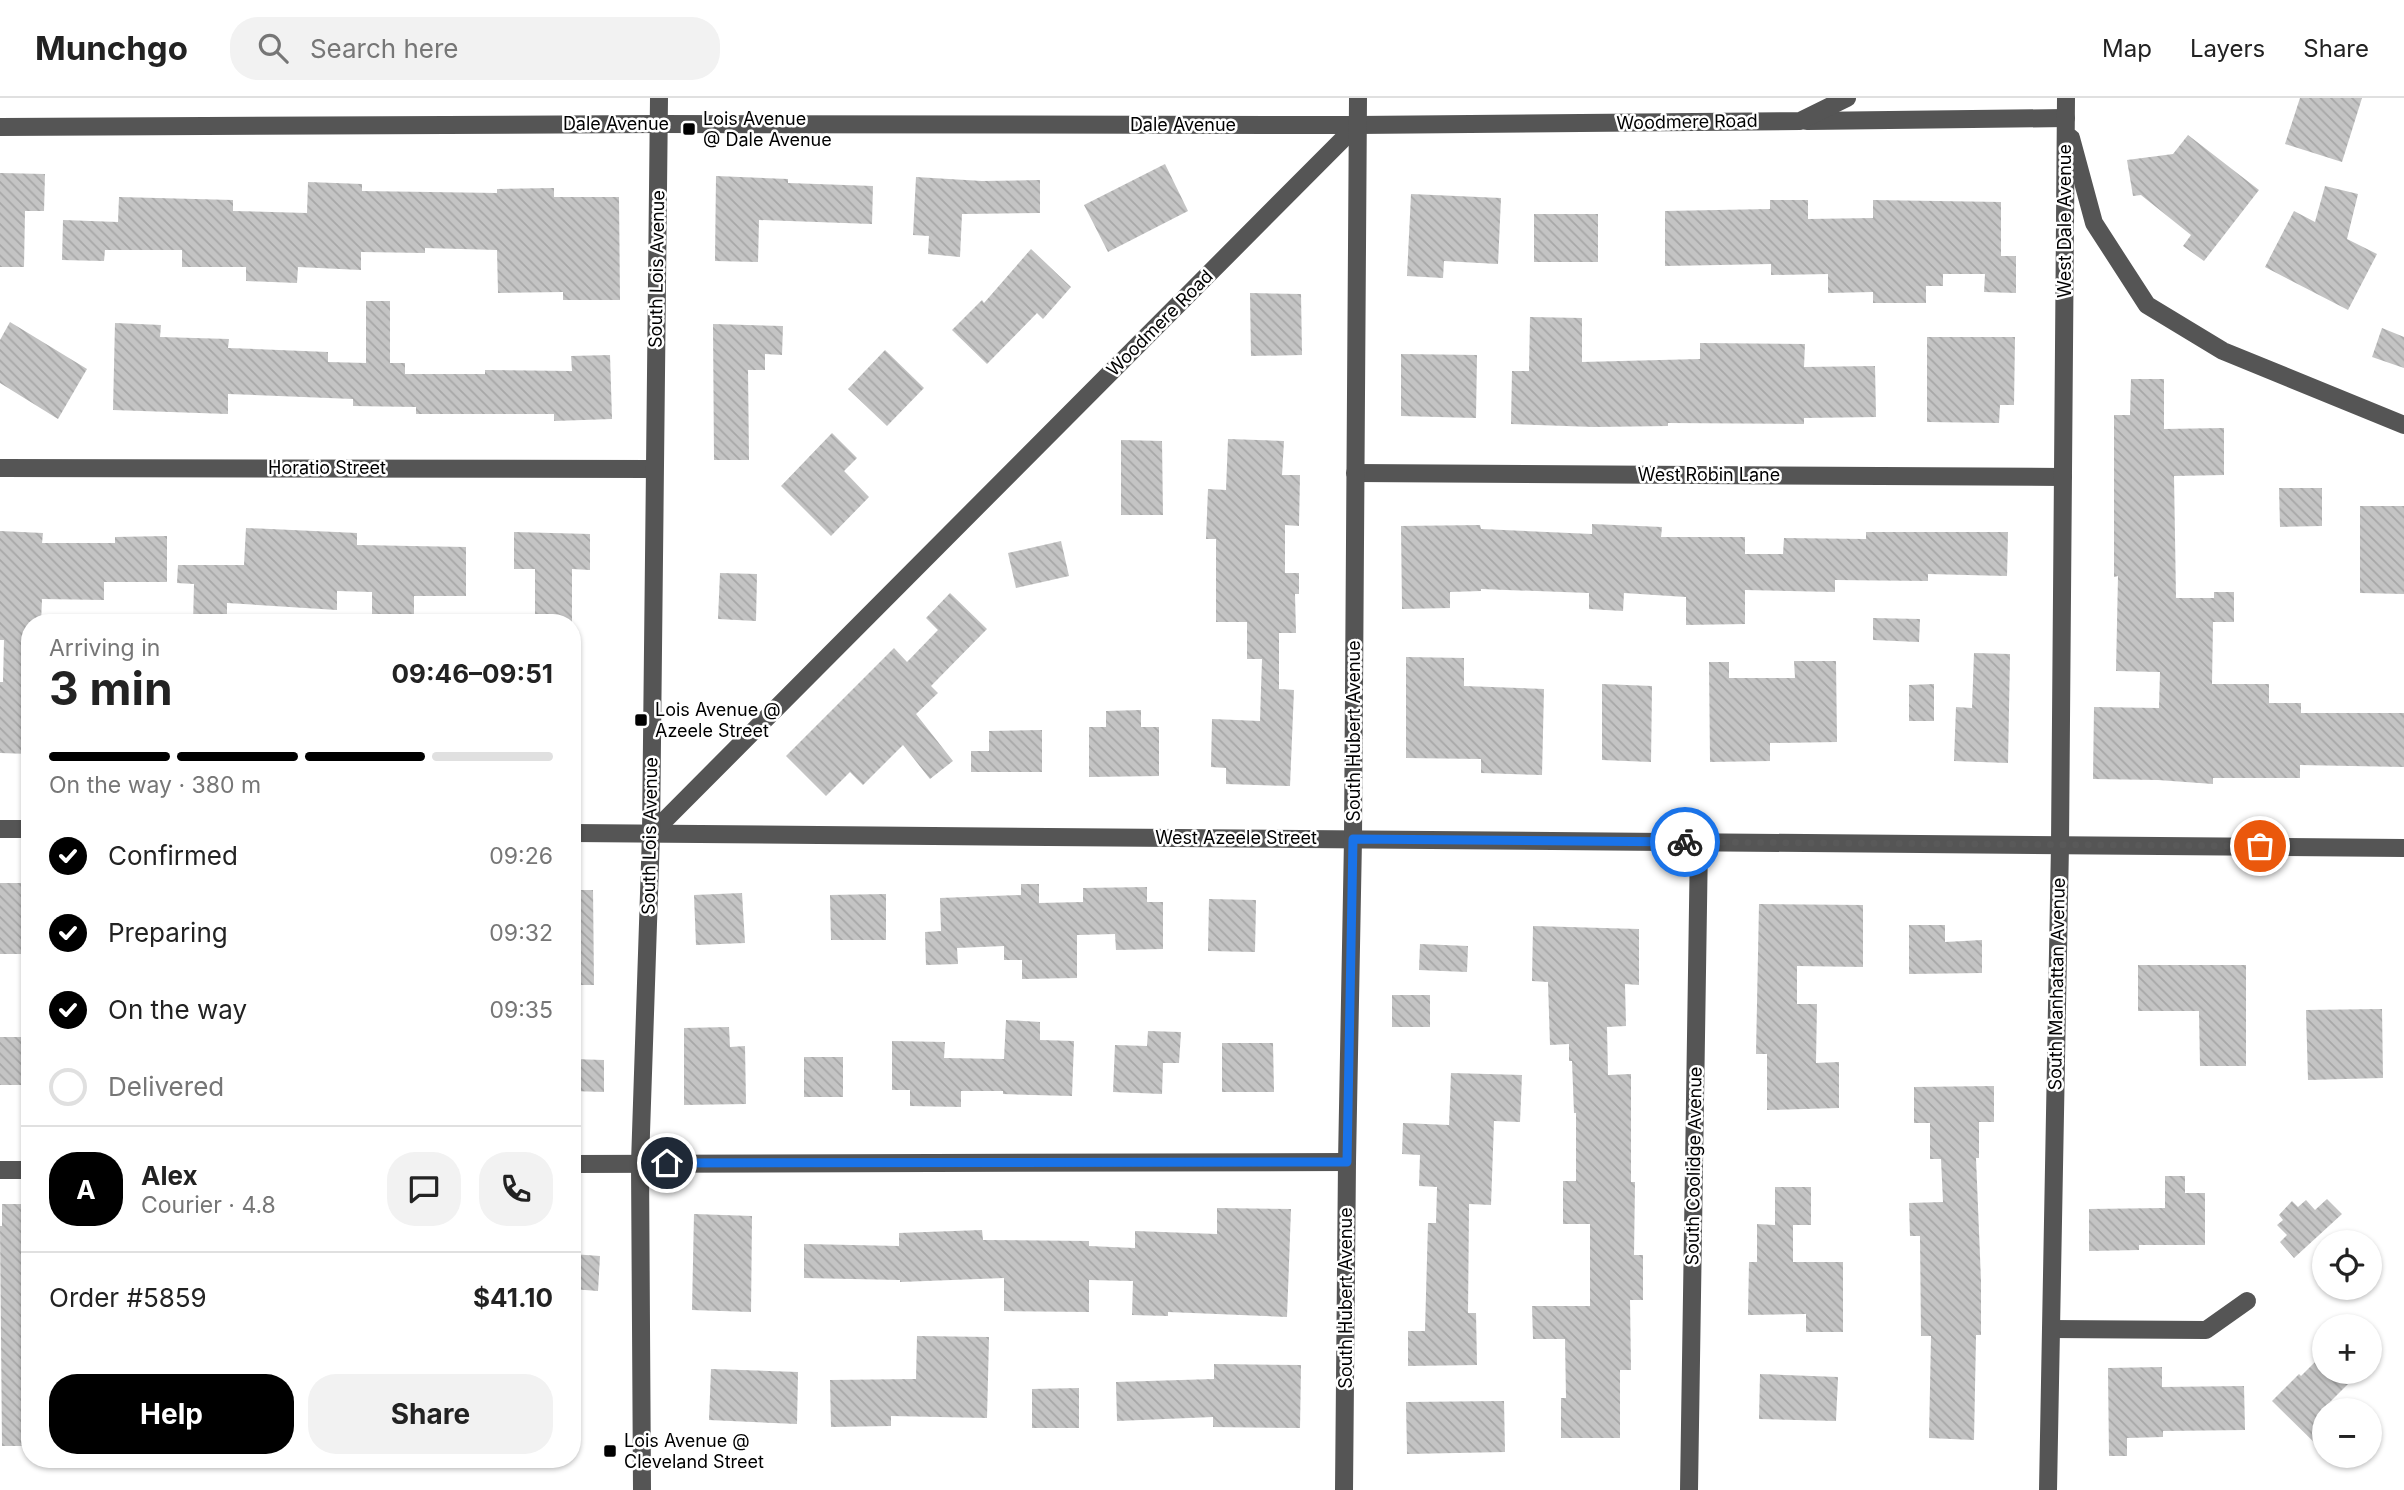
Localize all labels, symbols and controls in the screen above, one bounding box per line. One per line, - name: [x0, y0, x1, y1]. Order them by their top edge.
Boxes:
- search box: [230, 17, 720, 80]
- text: Munchgo: [35, 28, 188, 68]
- icon: search: [254, 29, 292, 67]
- text: Search here: [310, 33, 459, 64]
- text: Map: [2102, 34, 2152, 63]
- text: Layers: [2190, 34, 2265, 63]
- text: Share: [2303, 34, 2369, 63]
- place label: Lois Avenue @ Dale Avenue: [703, 108, 832, 150]
- street label: Woodmere Road: [1616, 110, 1758, 133]
- street label: Dale Avenue: [563, 113, 669, 134]
- street label: Dale Avenue: [1130, 114, 1236, 135]
- marker: Lois Avenue @ Dale Avenue: [681, 121, 697, 137]
- street label: West Dale Avenue: [2054, 144, 2075, 298]
- street label: South Lois Avenue: [645, 190, 668, 348]
- street label: Woodmere Road: [1102, 265, 1217, 380]
- street label: Horatio Street: [268, 457, 386, 478]
- street label: West Robin Lane: [1638, 464, 1780, 485]
- text: Arriving in: [49, 634, 160, 662]
- street label: South Hubert Avenue: [1343, 640, 1364, 822]
- text: 09:46–09:51: [392, 658, 553, 689]
- text: 3 min: [49, 660, 173, 716]
- place label: Lois Avenue @ Azeele Street: [655, 699, 781, 741]
- marker: Lois Avenue @ Azeele Street: [633, 712, 649, 728]
- street label: South Lois Avenue: [638, 757, 661, 915]
- text: On the way · 380 m: [49, 771, 261, 799]
- courier: [1650, 807, 1720, 877]
- pin: [2230, 816, 2290, 876]
- icon: bike: [1666, 823, 1704, 861]
- street label: West Azeele Street: [1155, 827, 1317, 848]
- icon: bag: [2241, 827, 2279, 865]
- icon: check: [49, 837, 87, 875]
- text: Confirmed: [108, 840, 238, 871]
- text: 09:26: [489, 842, 553, 870]
- street label: South Manhattan Avenue: [2044, 877, 2069, 1091]
- icon: check: [49, 914, 87, 952]
- text: Preparing: [108, 917, 228, 948]
- text: 09:32: [489, 919, 553, 947]
- icon: check: [49, 991, 87, 1029]
- text: On the way: [108, 994, 247, 1025]
- text: 09:35: [489, 996, 553, 1024]
- street label: South Coolidge Avenue: [1681, 1066, 1706, 1266]
- text: Delivered: [108, 1071, 224, 1102]
- pin: [637, 1133, 697, 1193]
- icon: home: [648, 1144, 686, 1182]
- button: chat: [387, 1152, 461, 1226]
- button: phone: [479, 1152, 553, 1226]
- text: Alex: [141, 1160, 198, 1191]
- text: A: [76, 1174, 96, 1205]
- text: Courier · 4.8: [141, 1191, 276, 1219]
- street label: South Hubert Avenue: [1335, 1207, 1356, 1389]
- map controls: [2312, 1230, 2382, 1468]
- button: locate: [2312, 1230, 2382, 1300]
- text: Order #5859: [49, 1282, 207, 1313]
- text: $41.10: [473, 1282, 553, 1313]
- button: +: [2312, 1314, 2382, 1384]
- button: Help: [49, 1374, 294, 1454]
- button: Share: [308, 1374, 553, 1454]
- button: −: [2312, 1398, 2382, 1468]
- place label: Lois Avenue @ Cleveland Street: [624, 1430, 764, 1472]
- marker: Lois Avenue @ Cleveland Street: [602, 1443, 618, 1459]

